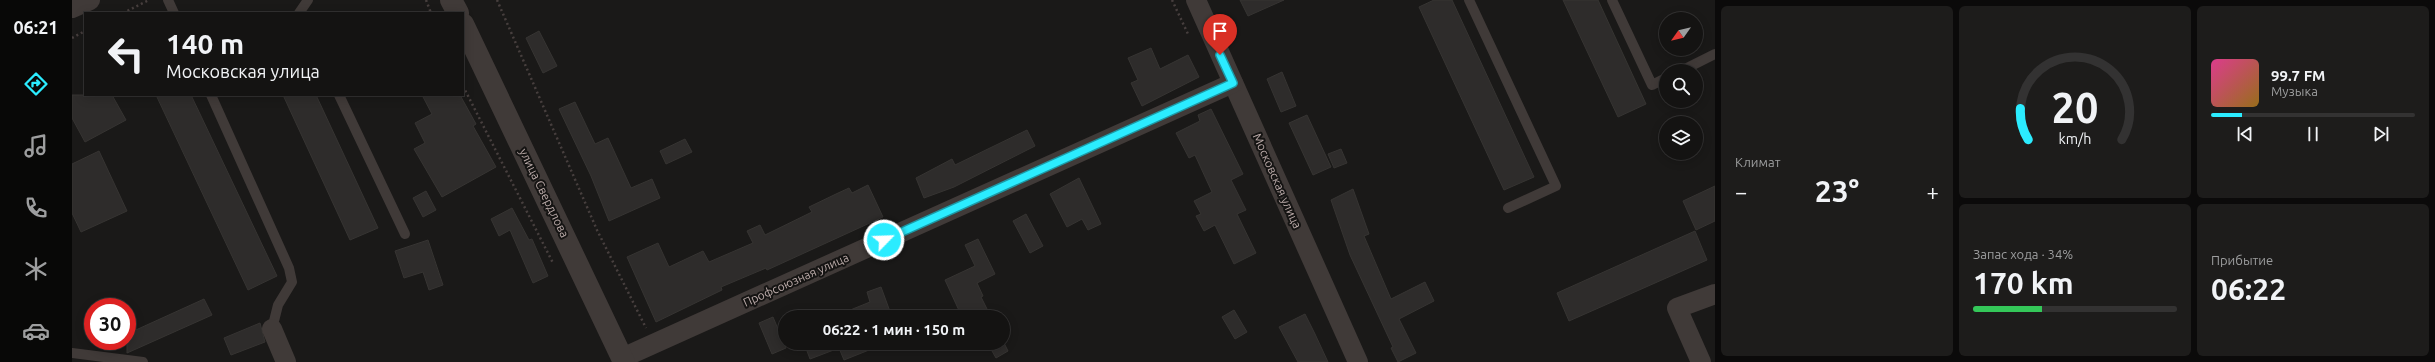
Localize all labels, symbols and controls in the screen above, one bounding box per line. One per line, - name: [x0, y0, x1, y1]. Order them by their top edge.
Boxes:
- north arrow: [1659, 12, 1703, 56]
- map controls: [1659, 12, 1703, 160]
- pin: [1203, 14, 1237, 55]
- text: 06:21: [13, 17, 59, 37]
- icon: arrive: [1209, 20, 1231, 42]
- icon: left: [100, 28, 152, 80]
- text: 140 m: [166, 28, 244, 59]
- text: Московская улица: [166, 61, 320, 81]
- button: search: [1659, 64, 1703, 108]
- text: 99.7 FM: [2271, 67, 2325, 84]
- icon: directions: [22, 70, 50, 98]
- text: 20: [2052, 84, 2098, 131]
- text: Музыка: [2271, 84, 2318, 98]
- button: layers: [1659, 116, 1703, 160]
- icon: previous: [2234, 123, 2256, 145]
- icon: pause: [2302, 123, 2324, 145]
- icon: next: [2370, 123, 2392, 145]
- text: km/h: [2059, 130, 2091, 146]
- street label: Московская улица: [1251, 131, 1304, 230]
- icon: music: [22, 132, 50, 160]
- street label: улица Свердлова: [517, 146, 572, 239]
- text: Климат: [1735, 155, 1780, 169]
- text: 23°: [1815, 174, 1859, 208]
- text: −: [1735, 179, 1747, 204]
- text: +: [1927, 179, 1939, 204]
- icon: phone: [22, 194, 50, 222]
- position arrow: [863, 219, 905, 261]
- text: Запас хода · 34%: [1973, 247, 2073, 261]
- street label: Профсоюзная улица: [741, 250, 851, 309]
- text: Прибытие: [2211, 253, 2273, 267]
- icon: climate: [22, 255, 50, 283]
- text: 170 km: [1973, 266, 2074, 300]
- text: 06:22: [2211, 272, 2286, 306]
- speed limit sign: 30: [84, 298, 136, 350]
- icon: car: [22, 317, 50, 345]
- text: 06:22 · 1 мин · 150 m: [823, 321, 965, 338]

